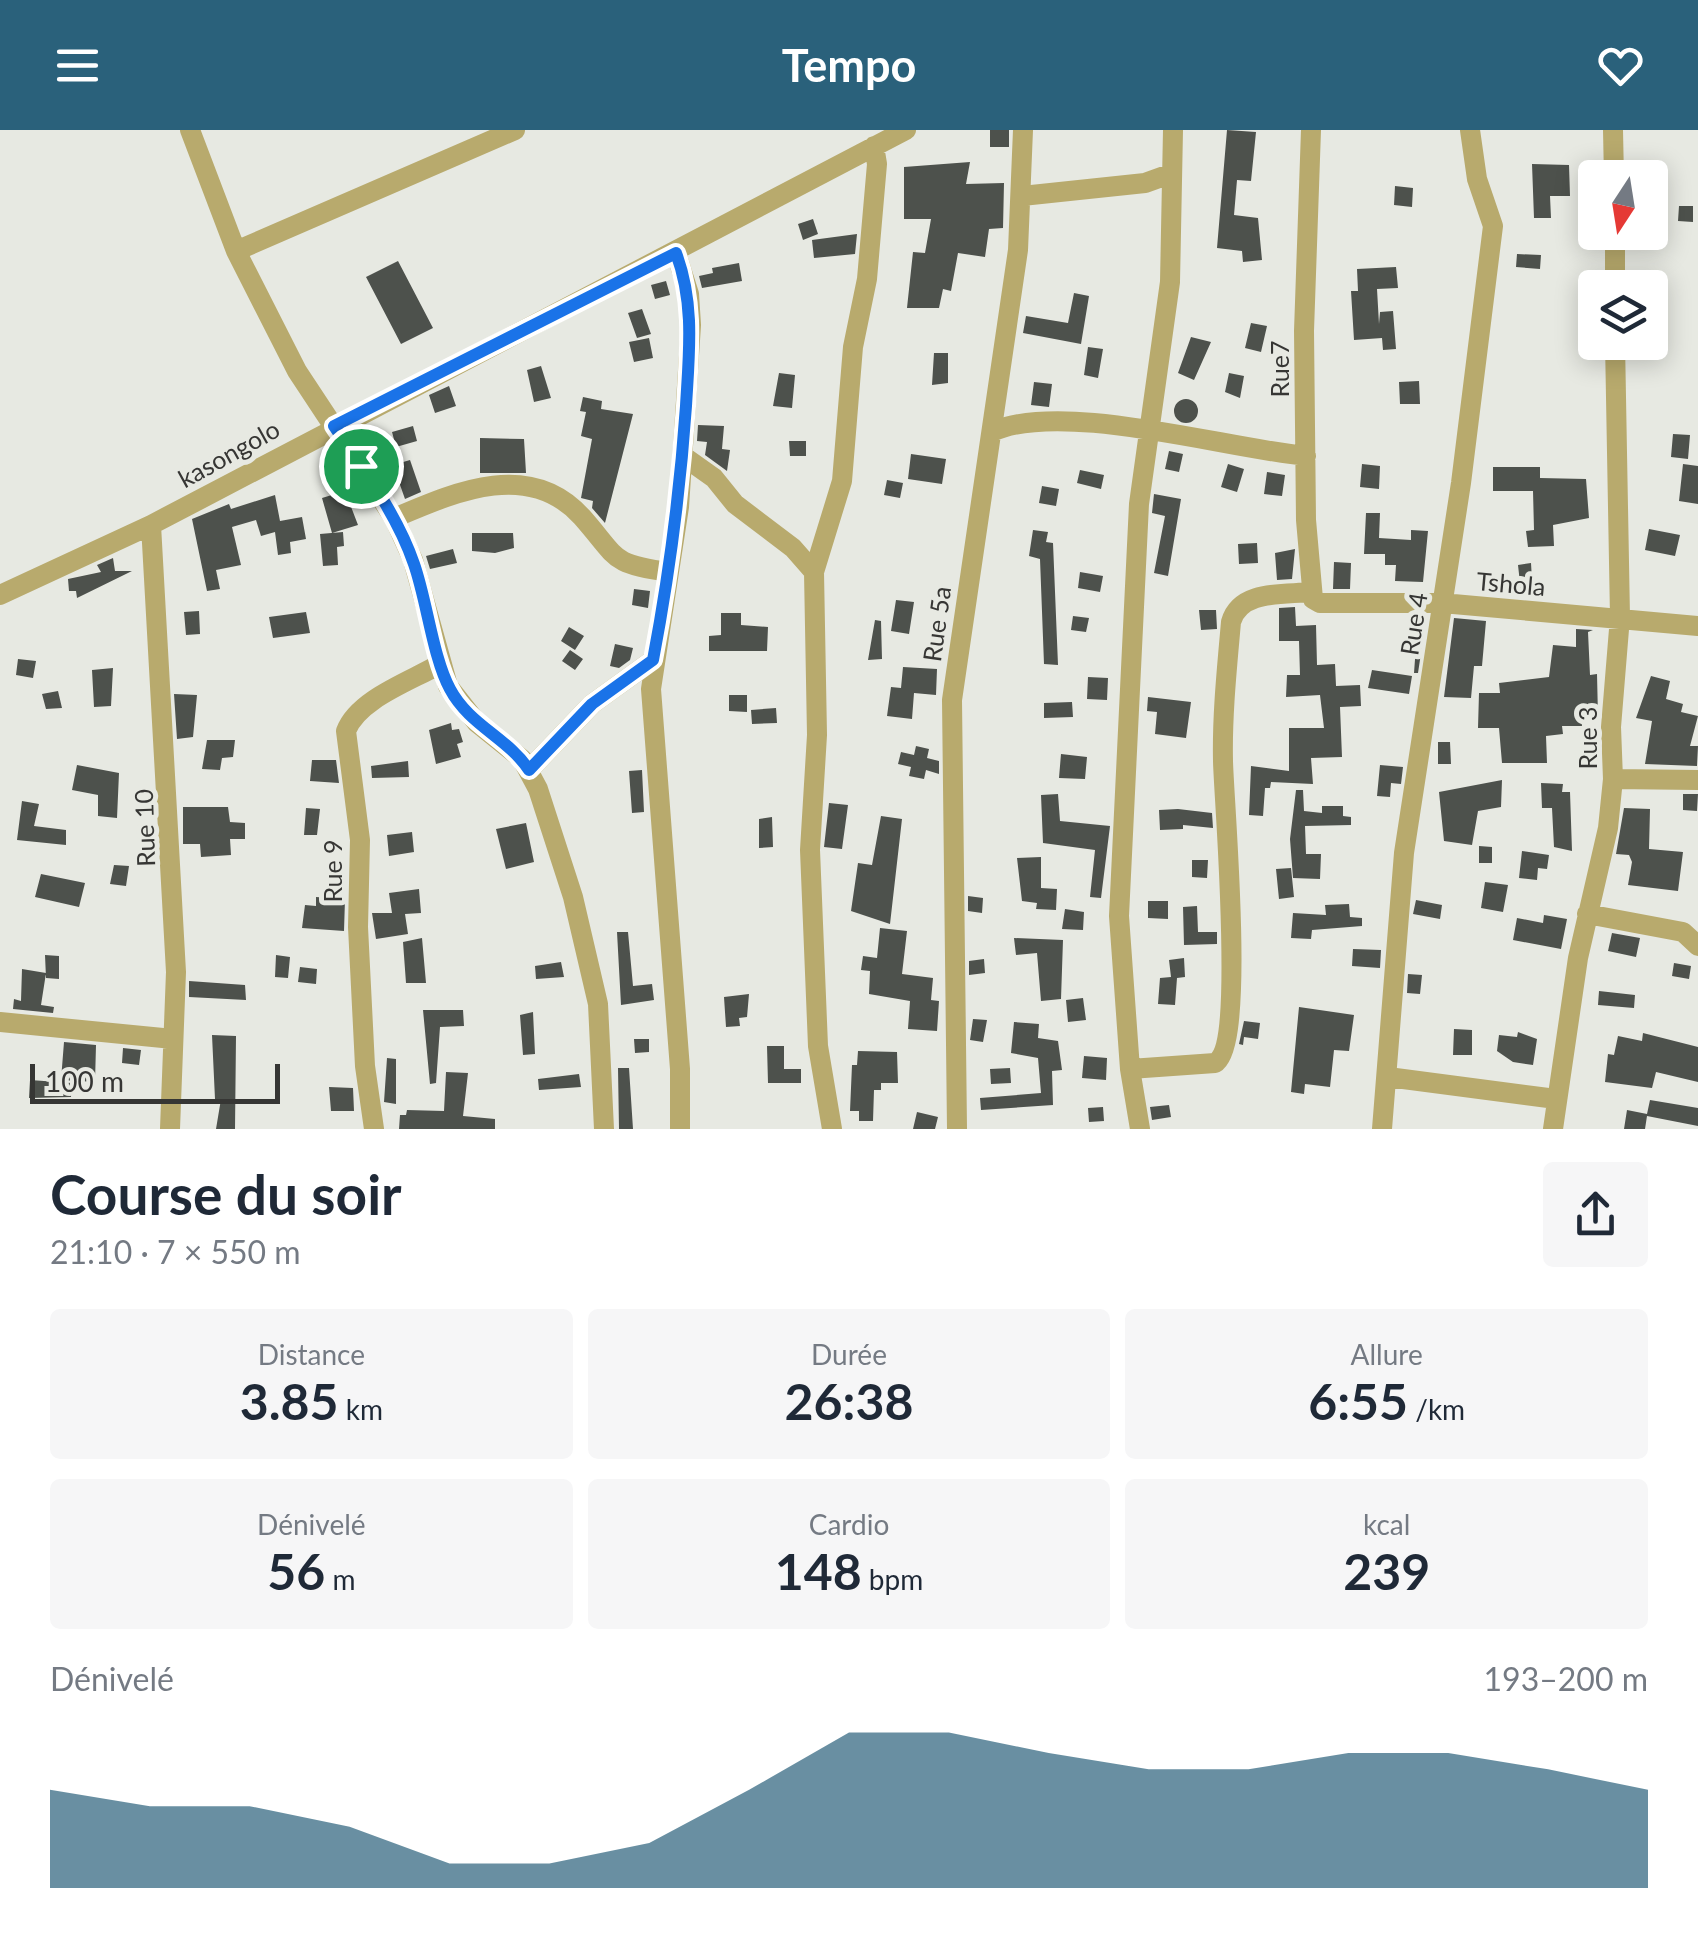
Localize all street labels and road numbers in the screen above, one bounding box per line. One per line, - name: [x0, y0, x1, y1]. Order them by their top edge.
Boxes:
- street label: Rue7: [1264, 341, 1294, 397]
- street label: kasongolo: [173, 413, 284, 493]
- street label: Tshola: [1475, 565, 1547, 601]
- street label: Rue 5a: [916, 584, 956, 663]
- street label: Rue 4: [1393, 590, 1433, 657]
- street label: Rue 3: [1572, 706, 1602, 770]
- street label: Rue 10: [128, 789, 160, 867]
- street label: Rue 9: [317, 839, 347, 903]

